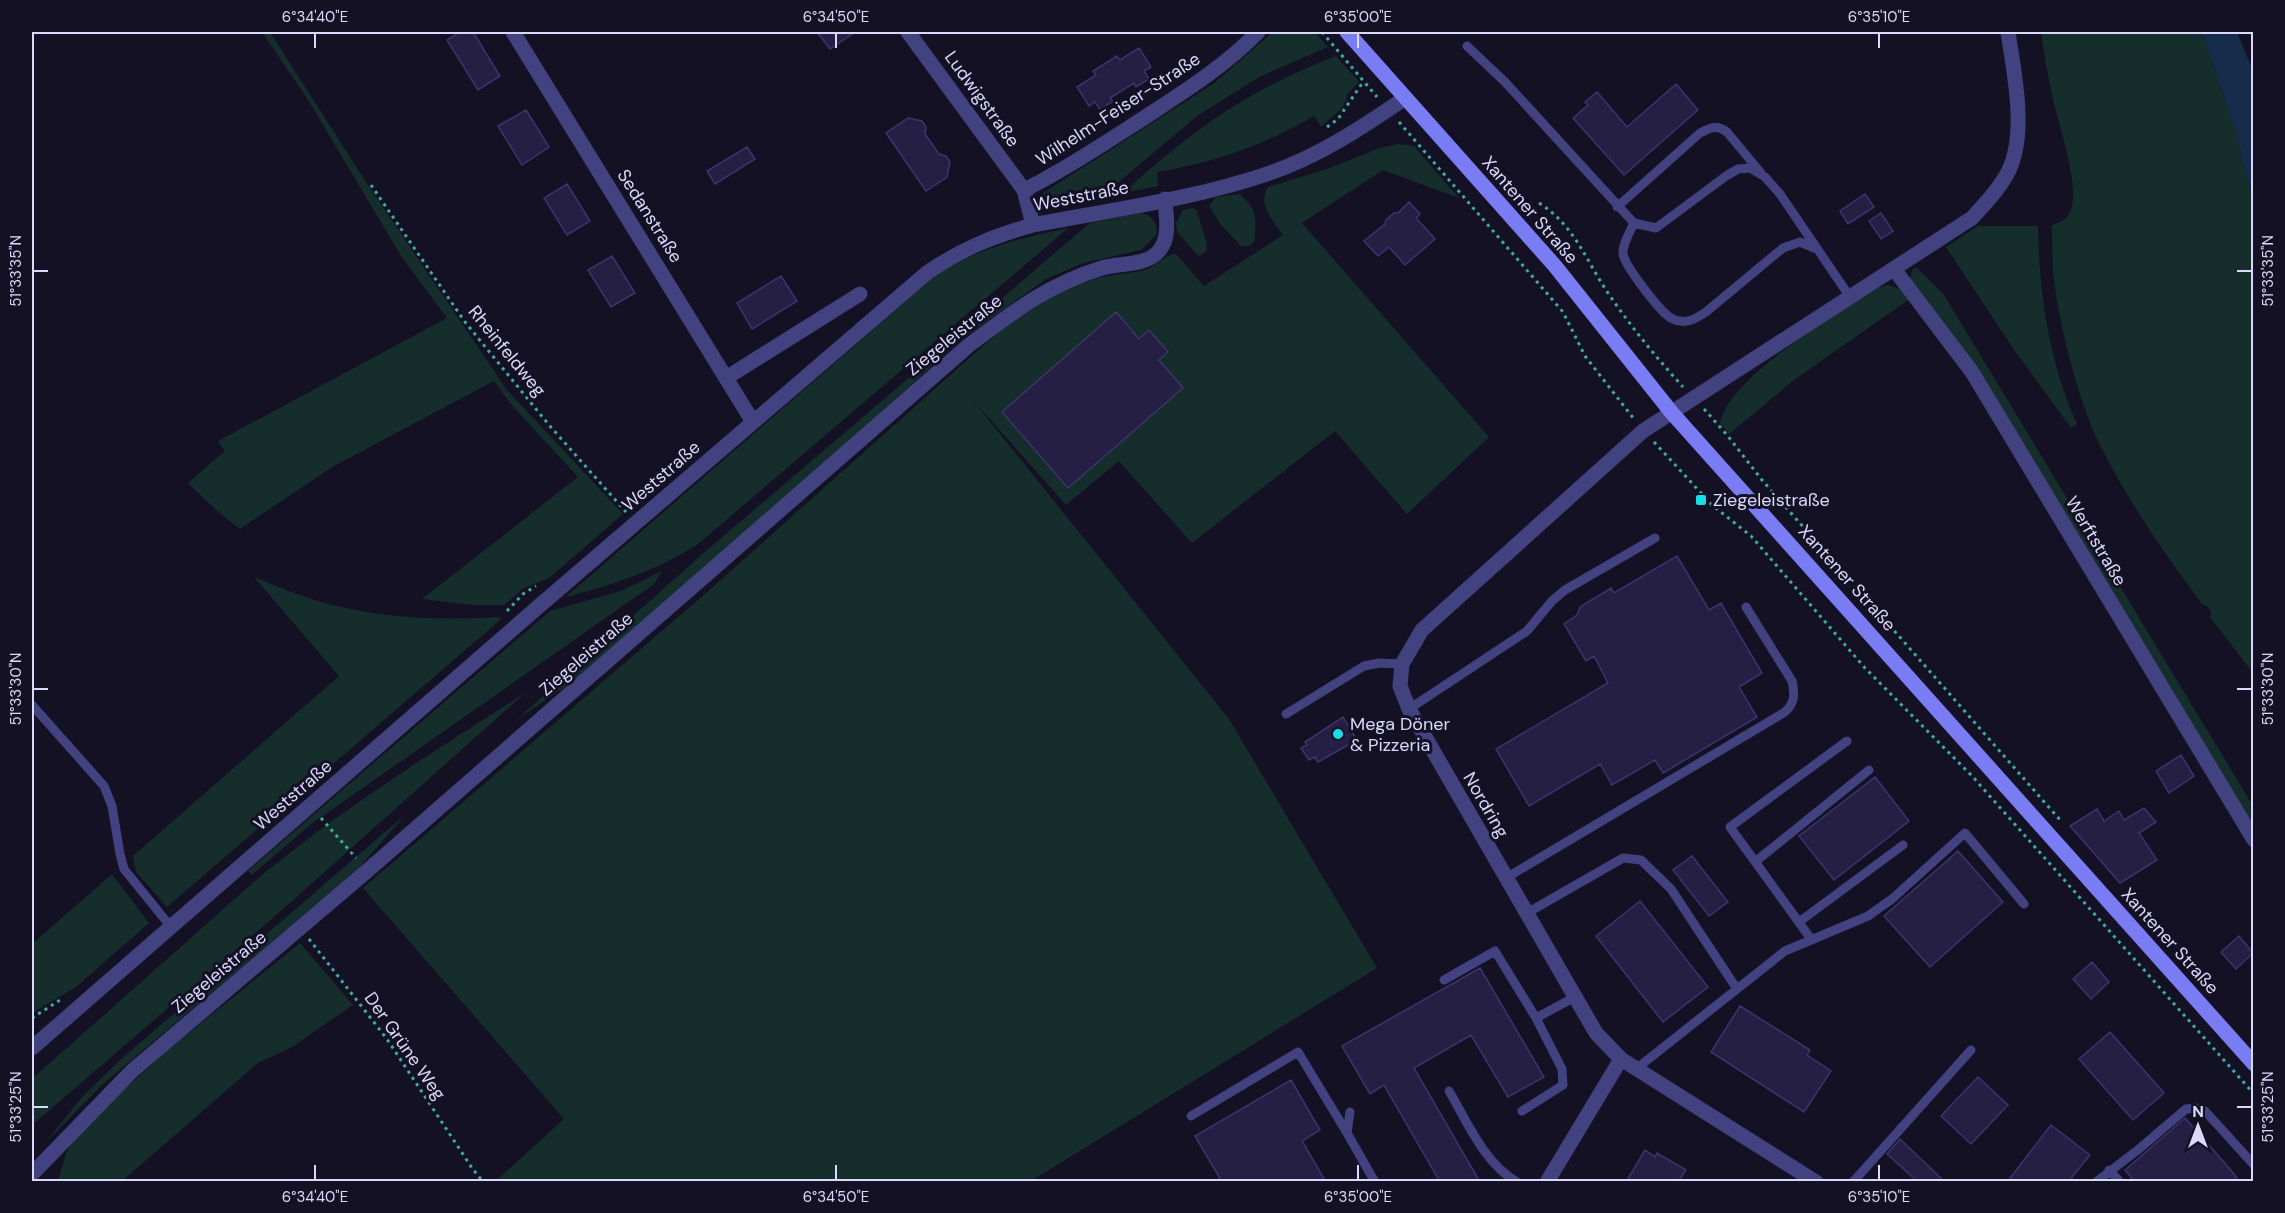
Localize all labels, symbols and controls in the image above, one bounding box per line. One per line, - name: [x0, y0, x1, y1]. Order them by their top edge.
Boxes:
- text: 6°34'40"E: [282, 7, 348, 27]
- text: 6°34'50"E: [803, 7, 869, 27]
- text: 6°35'00"E: [1324, 7, 1392, 27]
- text: 6°35'10"E: [1848, 7, 1910, 27]
- street label: Ludwigstraße: [939, 46, 1025, 152]
- street label: Wilhelm-Feiser-Straße: [1031, 47, 1205, 171]
- street label: Xantener Straße: [1477, 151, 1583, 269]
- street label: Sedanstraße: [612, 165, 688, 267]
- street label: Weststraße: [1031, 175, 1131, 217]
- text: 51°33'35"N: [6, 235, 26, 307]
- text: 51°33'35"N: [2258, 235, 2278, 307]
- street label: Ziegeleistraße: [901, 289, 1007, 381]
- street label: Rheinfeldweg: [463, 300, 551, 402]
- street label: Weststraße: [617, 435, 705, 517]
- place label: Ziegeleistraße: [1713, 488, 1830, 512]
- street label: Werftstraße: [2060, 492, 2132, 590]
- marker: Ziegeleistraße: [1694, 493, 1708, 507]
- street label: Xantener Straße: [1793, 520, 1901, 636]
- street label: Ziegeleistraße: [534, 607, 638, 701]
- text: 51°33'30"N: [6, 653, 26, 725]
- text: 51°33'30"N: [2258, 653, 2278, 725]
- place label: Mega Döner & Pizzeria: [1350, 712, 1451, 757]
- marker: Mega Döner & Pizzeria: [1331, 727, 1345, 741]
- street label: Weststraße: [249, 754, 337, 836]
- street label: Nordring: [1458, 768, 1514, 842]
- street label: Xantener Straße: [2116, 883, 2224, 999]
- street label: Ziegeleistraße: [167, 925, 271, 1019]
- street label: Der Grüne Weg: [359, 987, 451, 1105]
- text: 51°33'25"N: [6, 1071, 26, 1143]
- text: 51°33'25"N: [2258, 1071, 2278, 1143]
- north arrow: [2168, 1096, 2228, 1156]
- text: N: [2192, 1101, 2204, 1122]
- text: 6°34'40"E: [282, 1187, 348, 1207]
- text: 6°34'50"E: [803, 1187, 869, 1207]
- text: 6°35'00"E: [1324, 1187, 1392, 1207]
- text: 6°35'10"E: [1848, 1187, 1910, 1207]

